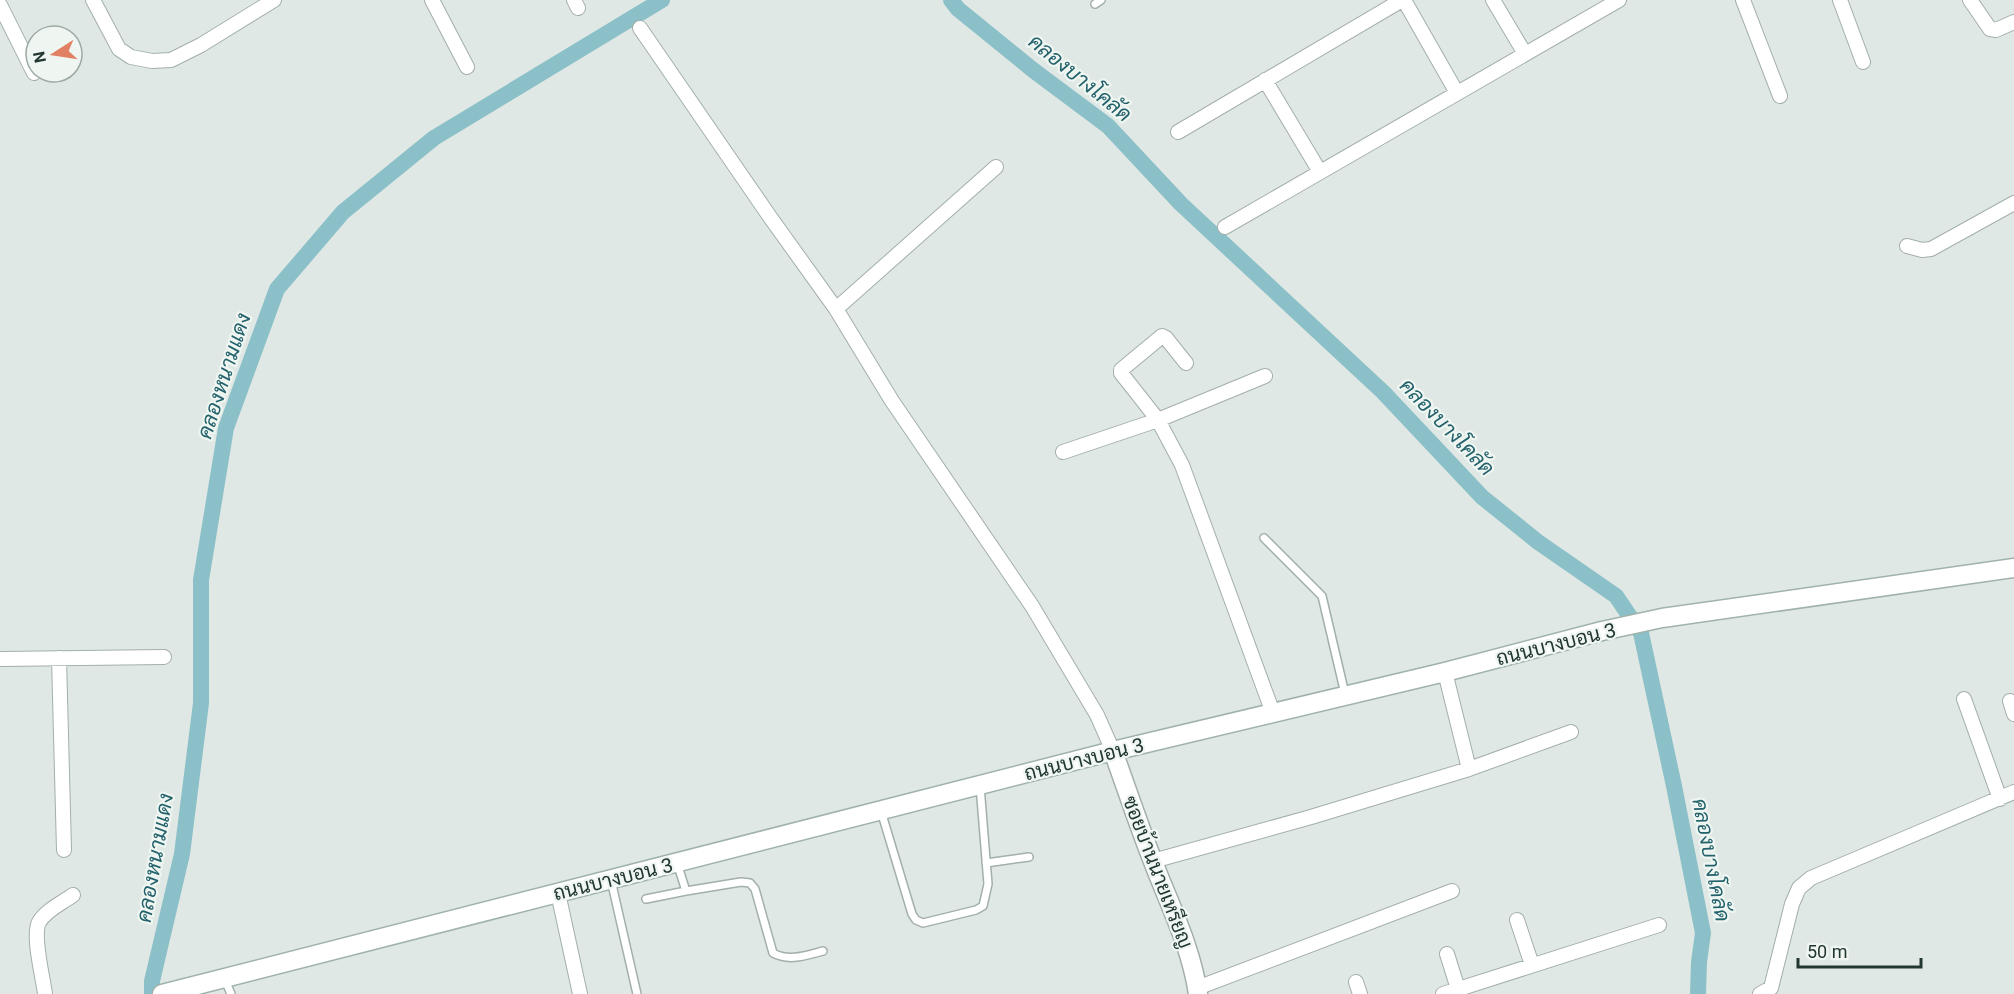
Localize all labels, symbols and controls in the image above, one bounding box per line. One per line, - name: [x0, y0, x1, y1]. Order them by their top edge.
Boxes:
- north arrow: [24, 24, 84, 84]
- water label: คลองบางโคลัด: [1024, 29, 1137, 127]
- text: N: [29, 50, 50, 65]
- water label: คลองหนามแดง: [192, 310, 256, 442]
- water label: คลองบางโคลัด: [1395, 373, 1500, 480]
- street label: ถนนบางบอน 3: [1494, 618, 1618, 670]
- street label: ถนนบางบอน 3: [1022, 733, 1146, 785]
- water label: คลองหนามแดง: [132, 792, 178, 924]
- street label: ซอยบ้านนายเหรียญ: [1118, 792, 1199, 952]
- water label: คลองบางโคลัด: [1687, 796, 1736, 924]
- street label: ถนนบางบอน 3: [551, 853, 675, 905]
- scale bar: [1798, 931, 1921, 969]
- text: 50 m: [1807, 941, 1847, 962]

